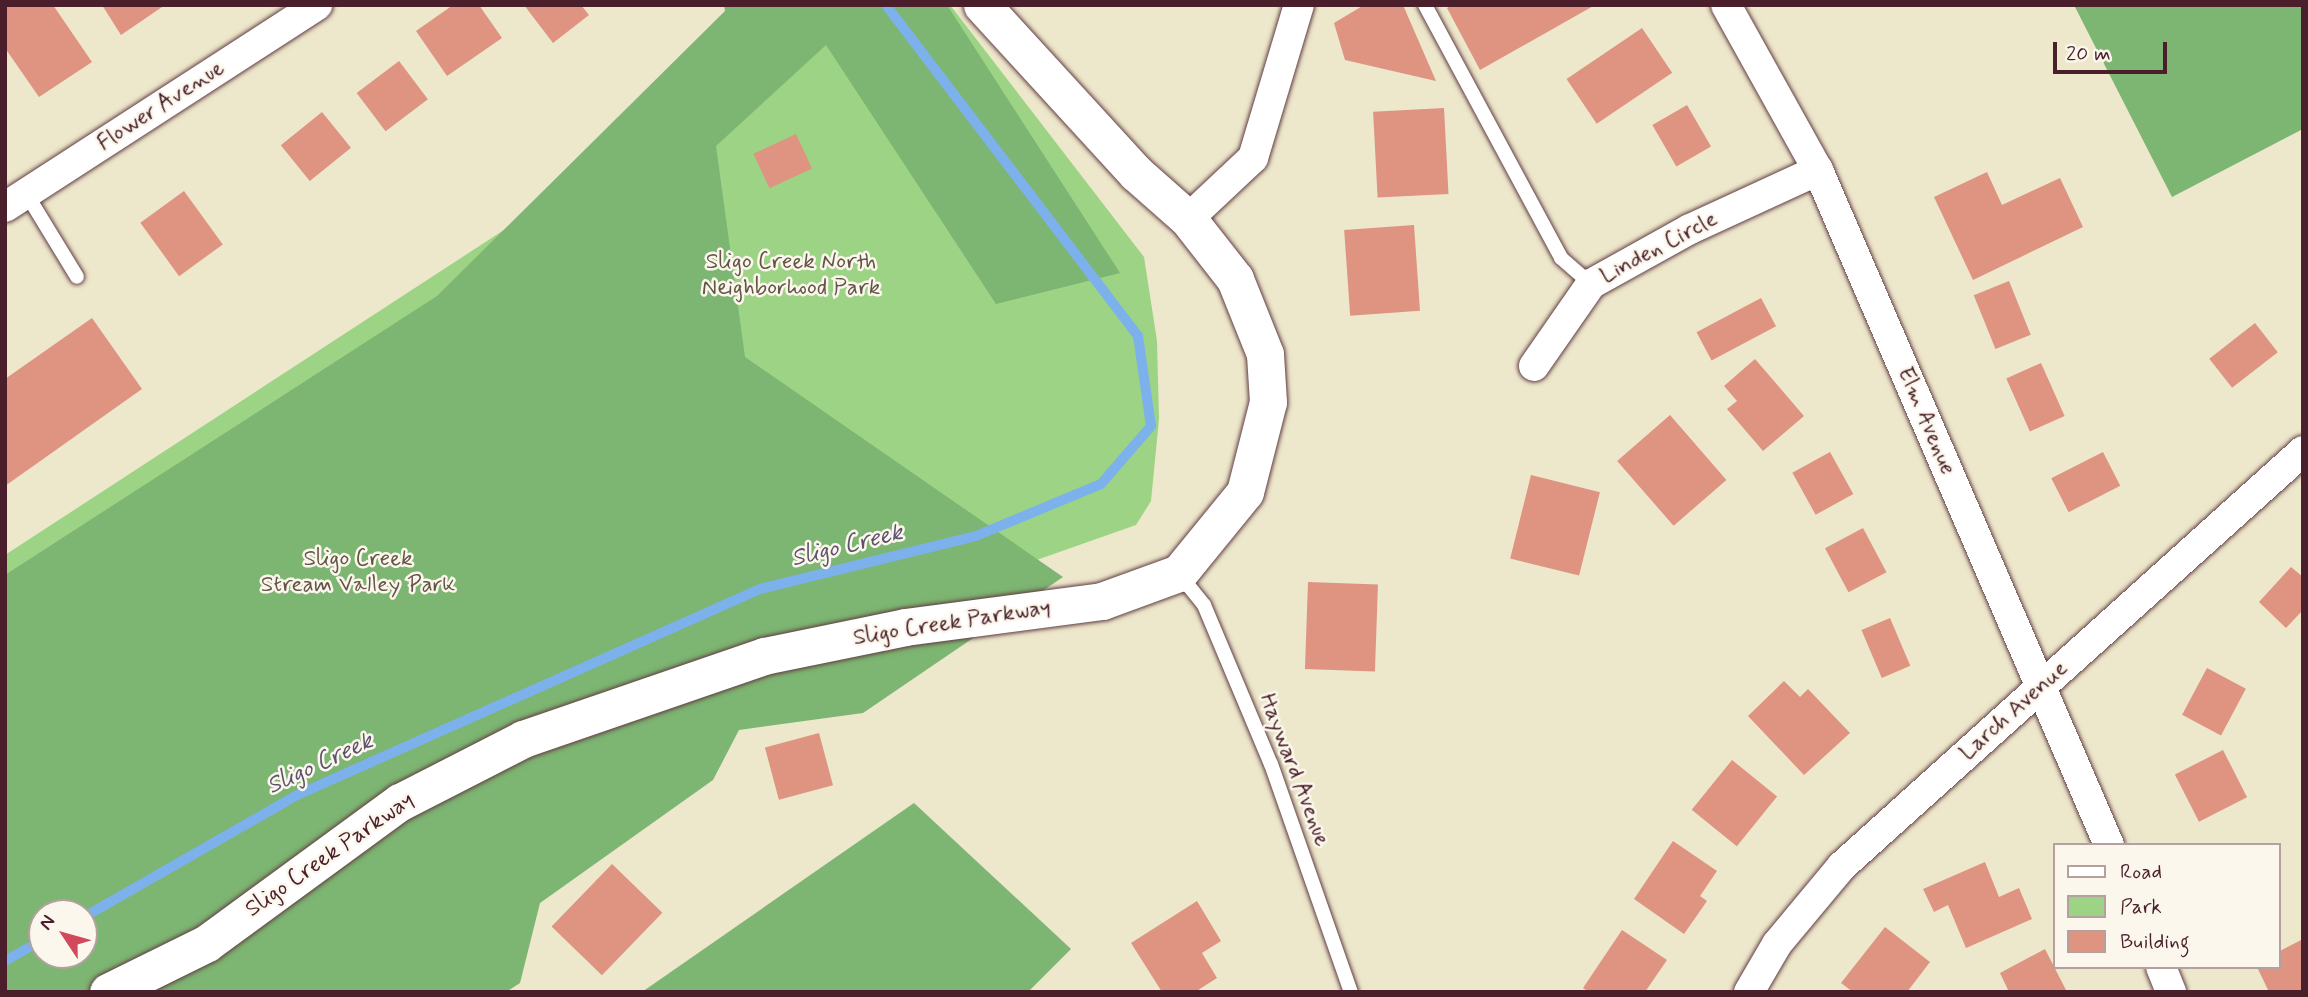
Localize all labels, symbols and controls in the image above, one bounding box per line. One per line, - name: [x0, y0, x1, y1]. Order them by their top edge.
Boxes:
- scale bar: [2056, 28, 2170, 72]
- text: 20 m: [2066, 40, 2111, 68]
- street label: Flower Avenue: [93, 55, 229, 157]
- street label: Linden Circle: [1595, 205, 1723, 291]
- park label: Sligo Creek North Neighborhood Park: [702, 248, 880, 302]
- street label: Elm Avenue: [1890, 361, 1962, 481]
- water label: Sligo Creek: [788, 518, 906, 574]
- park label: Sligo Creek Stream Valley Park: [264, 545, 452, 599]
- street label: Sligo Creek Parkway: [851, 594, 1053, 652]
- street label: Larch Avenue: [1954, 655, 2074, 767]
- street label: Hayward Avenue: [1251, 687, 1337, 853]
- water label: Sligo Creek: [262, 727, 378, 801]
- street label: Sligo Creek Parkway: [240, 786, 420, 924]
- legend: [2052, 843, 2280, 969]
- text: Road: [2120, 858, 2162, 886]
- text: Park: [2120, 893, 2162, 921]
- north arrow: [28, 899, 98, 969]
- text: N: [33, 910, 61, 935]
- text: Building: [2120, 928, 2190, 956]

